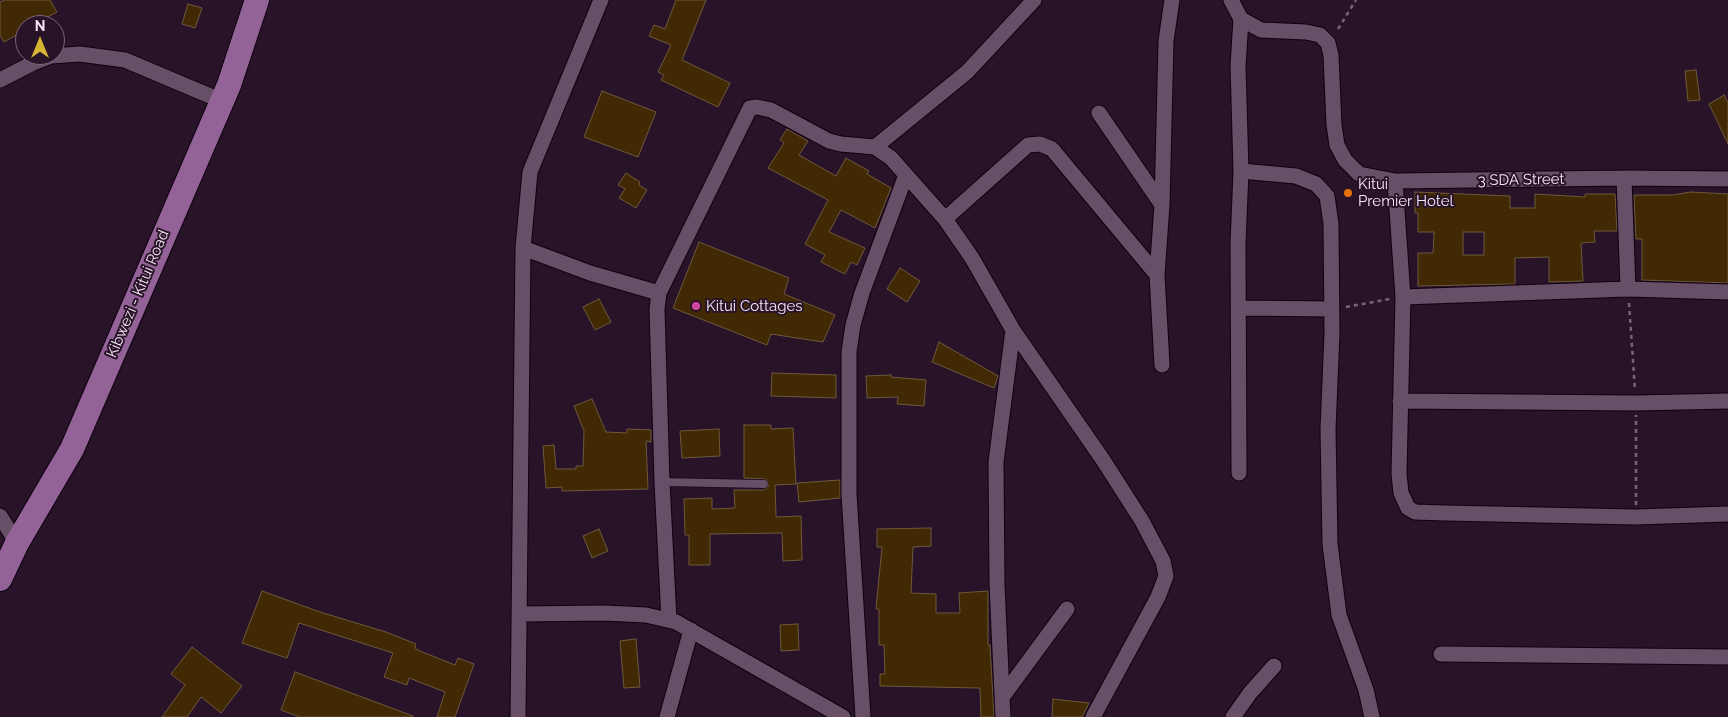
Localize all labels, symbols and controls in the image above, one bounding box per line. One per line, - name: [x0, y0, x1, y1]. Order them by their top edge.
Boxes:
- north arrow: [15, 15, 65, 65]
- text: N: [35, 18, 45, 34]
- street label: 3 SDA Street: [1477, 170, 1565, 190]
- place label: Kitui Premier Hotel: [1358, 175, 1454, 210]
- marker: Kitui Premier Hotel: [1342, 187, 1354, 199]
- street label: Kibwezi - Kitui Road: [103, 227, 173, 361]
- place label: Kitui Cottages: [706, 297, 803, 315]
- marker: Kitui Cottages: [690, 300, 702, 312]

